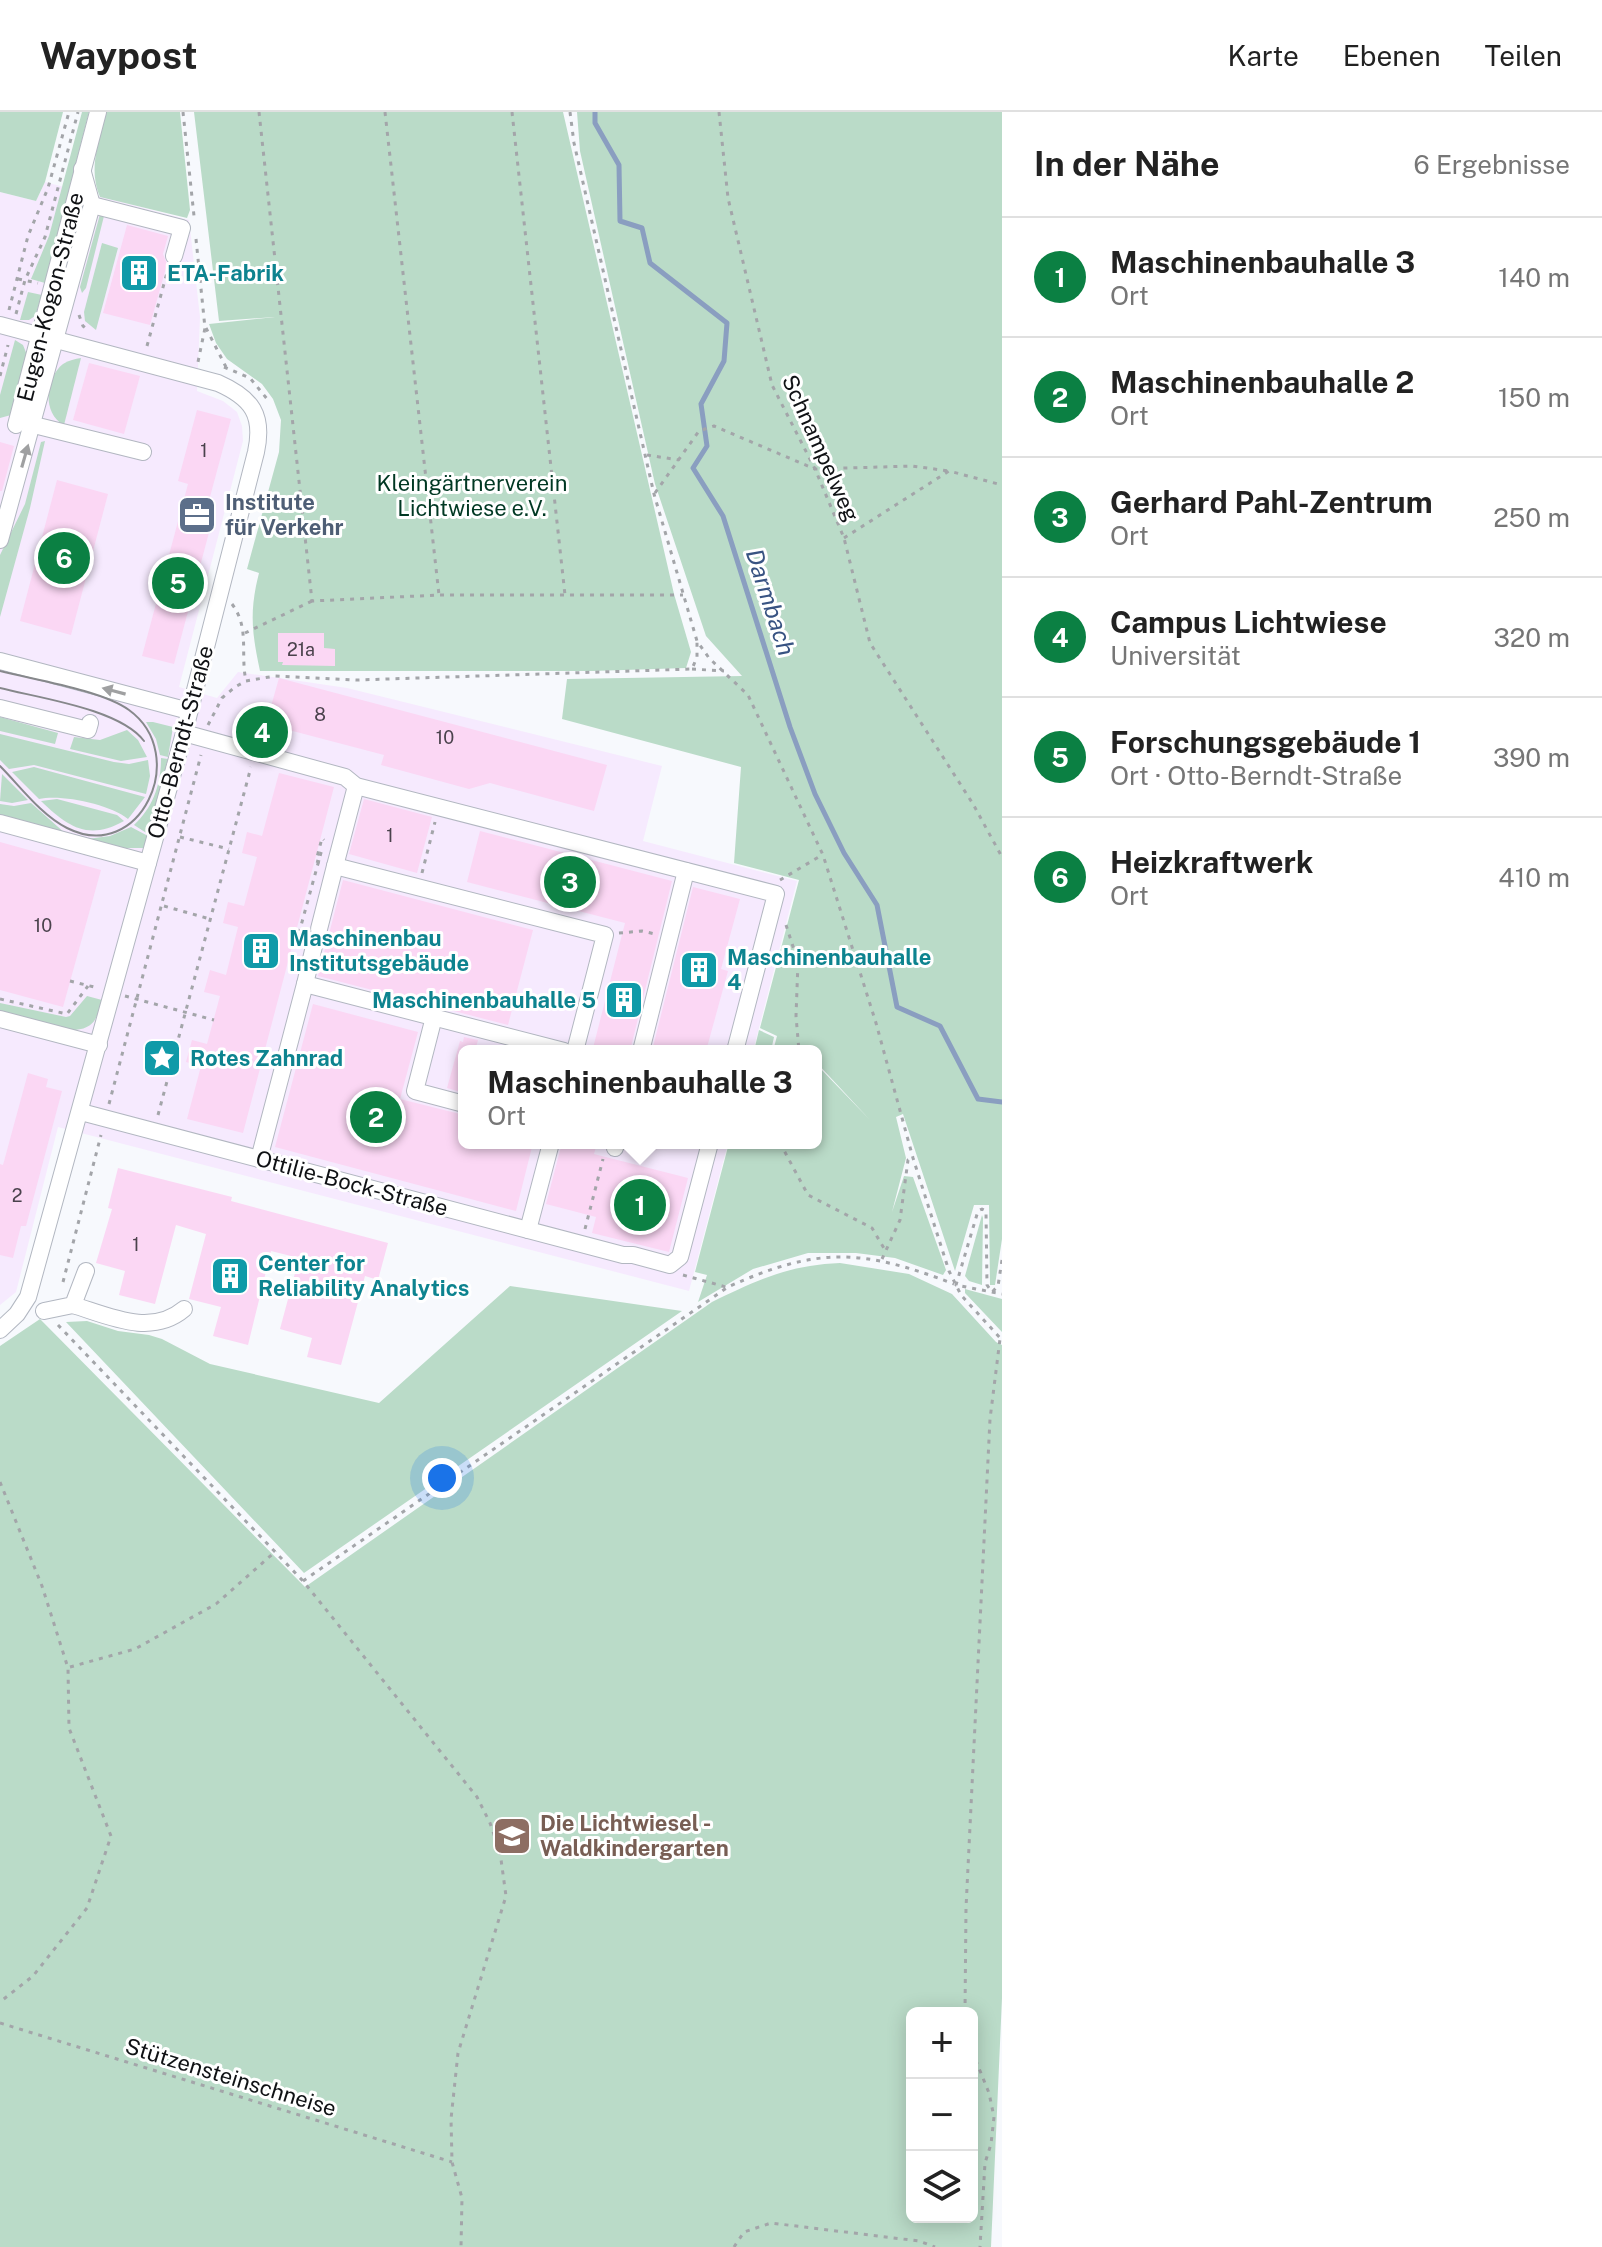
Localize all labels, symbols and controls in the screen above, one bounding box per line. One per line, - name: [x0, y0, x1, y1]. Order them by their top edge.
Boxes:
- text: Waypost: [40, 33, 198, 78]
- text: Karte: [1228, 39, 1299, 72]
- text: Ebenen: [1343, 39, 1441, 72]
- text: Teilen: [1485, 39, 1562, 72]
- text: In der Nähe: [1034, 144, 1220, 184]
- text: 6 Ergebnisse: [1414, 149, 1570, 180]
- street label: Eugen-Kogon-Straße: [11, 190, 89, 404]
- text: Maschinenbauhalle 3: [1110, 244, 1415, 280]
- building icon: ETA-Fabrik: [118, 252, 160, 294]
- place label: ETA-Fabrik: [167, 260, 284, 286]
- text: 1: [1054, 262, 1066, 293]
- text: 140 m: [1498, 262, 1570, 293]
- text: Ort: [1110, 280, 1149, 311]
- text: Maschinenbauhalle 2: [1110, 364, 1414, 400]
- street label: Schnampelweg: [777, 371, 865, 525]
- text: 2: [1052, 382, 1068, 413]
- text: 150 m: [1498, 382, 1570, 413]
- text: Ort: [1110, 400, 1149, 431]
- house number: 1: [200, 440, 208, 461]
- one-way arrow: [19, 443, 32, 467]
- park label: Kleingärtnerverein Lichtwiese e.V.: [377, 470, 567, 521]
- text: Gerhard Pahl-Zentrum: [1110, 484, 1433, 520]
- place label: Institute für Verkehr: [225, 489, 344, 540]
- office icon: Institute für Verkehr: [176, 494, 218, 536]
- text: 3: [1051, 502, 1069, 533]
- text: 250 m: [1493, 502, 1570, 533]
- text: Ort: [1110, 520, 1149, 551]
- pin: 6: [38, 528, 90, 588]
- water label: Darmbach: [741, 545, 801, 659]
- pin: 5: [152, 553, 204, 613]
- text: Campus Lichtwiese: [1110, 604, 1387, 640]
- text: 4: [1051, 622, 1069, 653]
- text: 320 m: [1493, 622, 1570, 653]
- house number: 21a: [287, 639, 315, 660]
- text: Universität: [1110, 640, 1241, 671]
- street label: Otto-Berndt-Straße: [142, 643, 218, 841]
- one-way arrow: [101, 685, 126, 697]
- pin: 4: [236, 702, 288, 762]
- house number: 8: [314, 704, 326, 725]
- text: Forschungsgebäude 1: [1110, 724, 1421, 760]
- house number: 10: [436, 727, 454, 748]
- text: 5: [1051, 742, 1069, 773]
- text: 390 m: [1493, 742, 1570, 773]
- text: Ort · Otto-Berndt-Straße: [1110, 760, 1402, 791]
- house number: 1: [386, 825, 394, 846]
- text: Heizkraftwerk: [1110, 844, 1313, 880]
- pin: 3: [544, 852, 596, 912]
- text: 6: [1051, 862, 1069, 893]
- text: 410 m: [1498, 862, 1570, 893]
- text: Ort: [1110, 880, 1149, 911]
- house number: 10: [34, 915, 52, 936]
- place label: Maschinenbau Institutsgebäude: [289, 925, 469, 976]
- building icon: Maschinenbau Institutsgebäude: [240, 930, 282, 972]
- place label: Maschinenbauhalle 4: [727, 944, 931, 995]
- building icon: Maschinenbauhalle 4: [678, 949, 720, 991]
- building icon: Maschinenbauhalle 5: [603, 979, 645, 1021]
- place label: Maschinenbauhalle 5: [372, 987, 596, 1013]
- place icon: Rotes Zahnrad: [141, 1037, 183, 1079]
- place label: Rotes Zahnrad: [190, 1045, 343, 1071]
- popup: [458, 1045, 822, 1149]
- text: Maschinenbauhalle 3: [487, 1064, 793, 1100]
- pin: 2: [350, 1087, 402, 1147]
- text: Ort: [487, 1100, 526, 1131]
- street label: Ottilie-Bock-Straße: [253, 1145, 451, 1221]
- pin: 1: [614, 1175, 666, 1235]
- house number: 2: [12, 1185, 22, 1206]
- house number: 1: [132, 1234, 140, 1255]
- place label: Center for Reliability Analytics: [258, 1250, 469, 1301]
- building icon: Center for Reliability Analytics: [209, 1255, 251, 1297]
- your location: [422, 1458, 462, 1498]
- place label: Die Lichtwiesel - Waldkindergarten: [540, 1810, 729, 1861]
- school or university icon: Die Lichtwiesel - Waldkindergarten: [491, 1815, 533, 1857]
- map controls: [906, 2007, 978, 2223]
- button: +: [906, 2007, 978, 2079]
- street label: Stützensteinschneise: [122, 2033, 340, 2121]
- button: −: [906, 2079, 978, 2151]
- button: layers: [906, 2151, 978, 2223]

